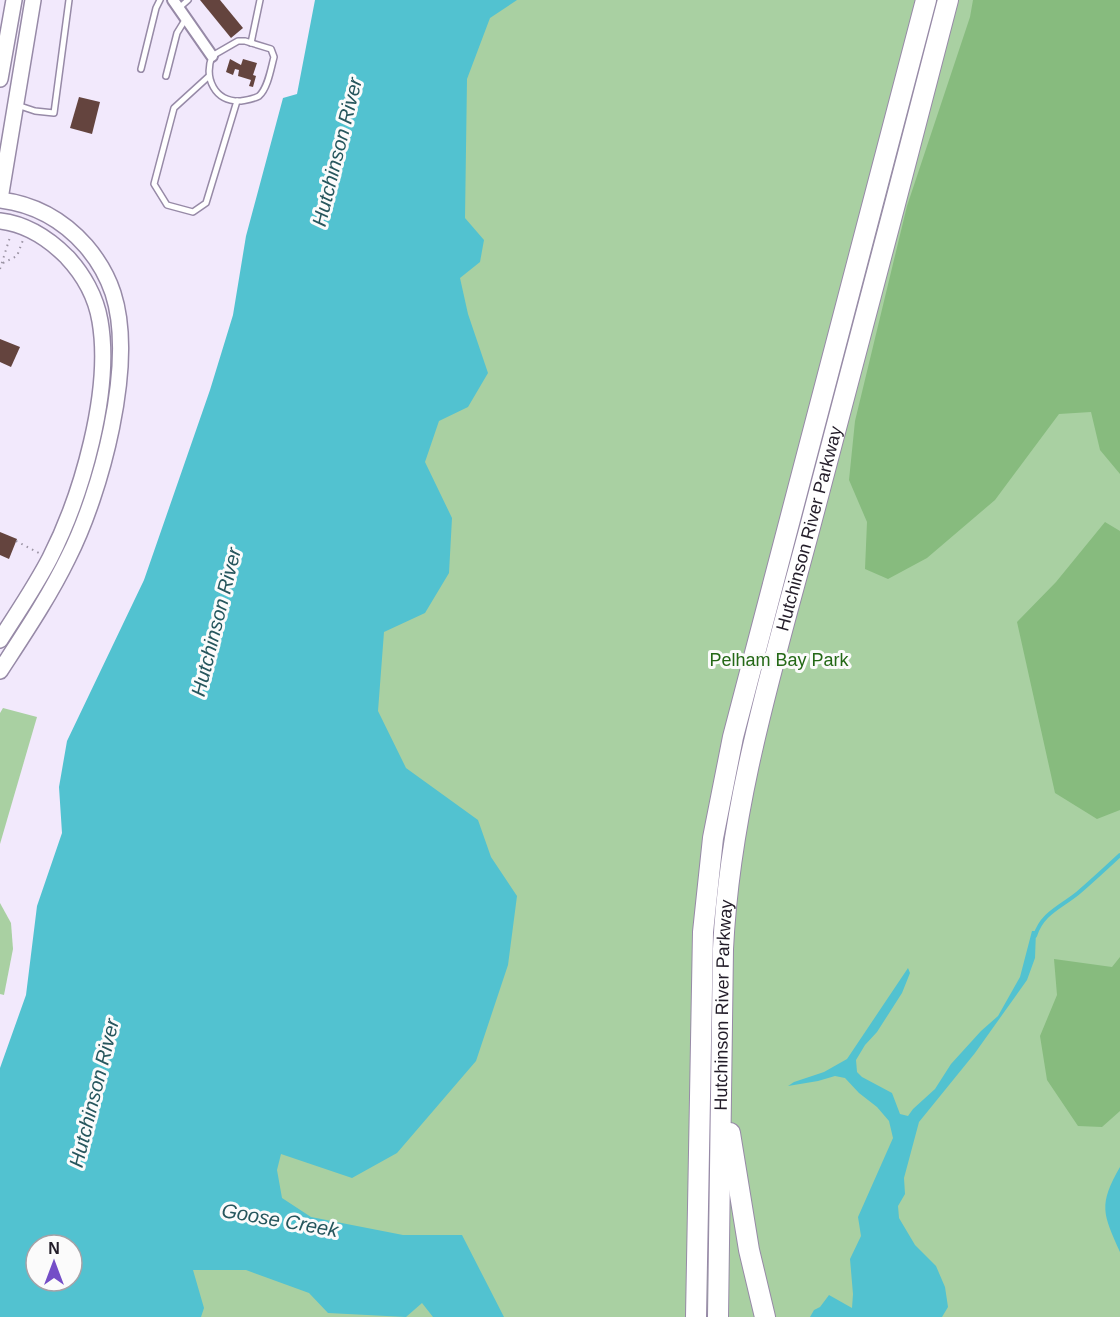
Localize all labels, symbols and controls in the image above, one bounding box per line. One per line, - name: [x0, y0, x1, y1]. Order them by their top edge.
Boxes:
- water label: Hutchinson River: [308, 74, 366, 229]
- street label: Hutchinson River Parkway: [772, 424, 846, 633]
- water label: Hutchinson River: [187, 544, 245, 699]
- park label: Pelham Bay Park: [709, 650, 850, 670]
- street label: Hutchinson River Parkway: [711, 899, 737, 1111]
- water label: Hutchinson River: [65, 1015, 123, 1170]
- water label: Goose Creek: [220, 1199, 341, 1241]
- north arrow: [24, 1233, 84, 1293]
- text: N: [48, 1240, 60, 1257]

